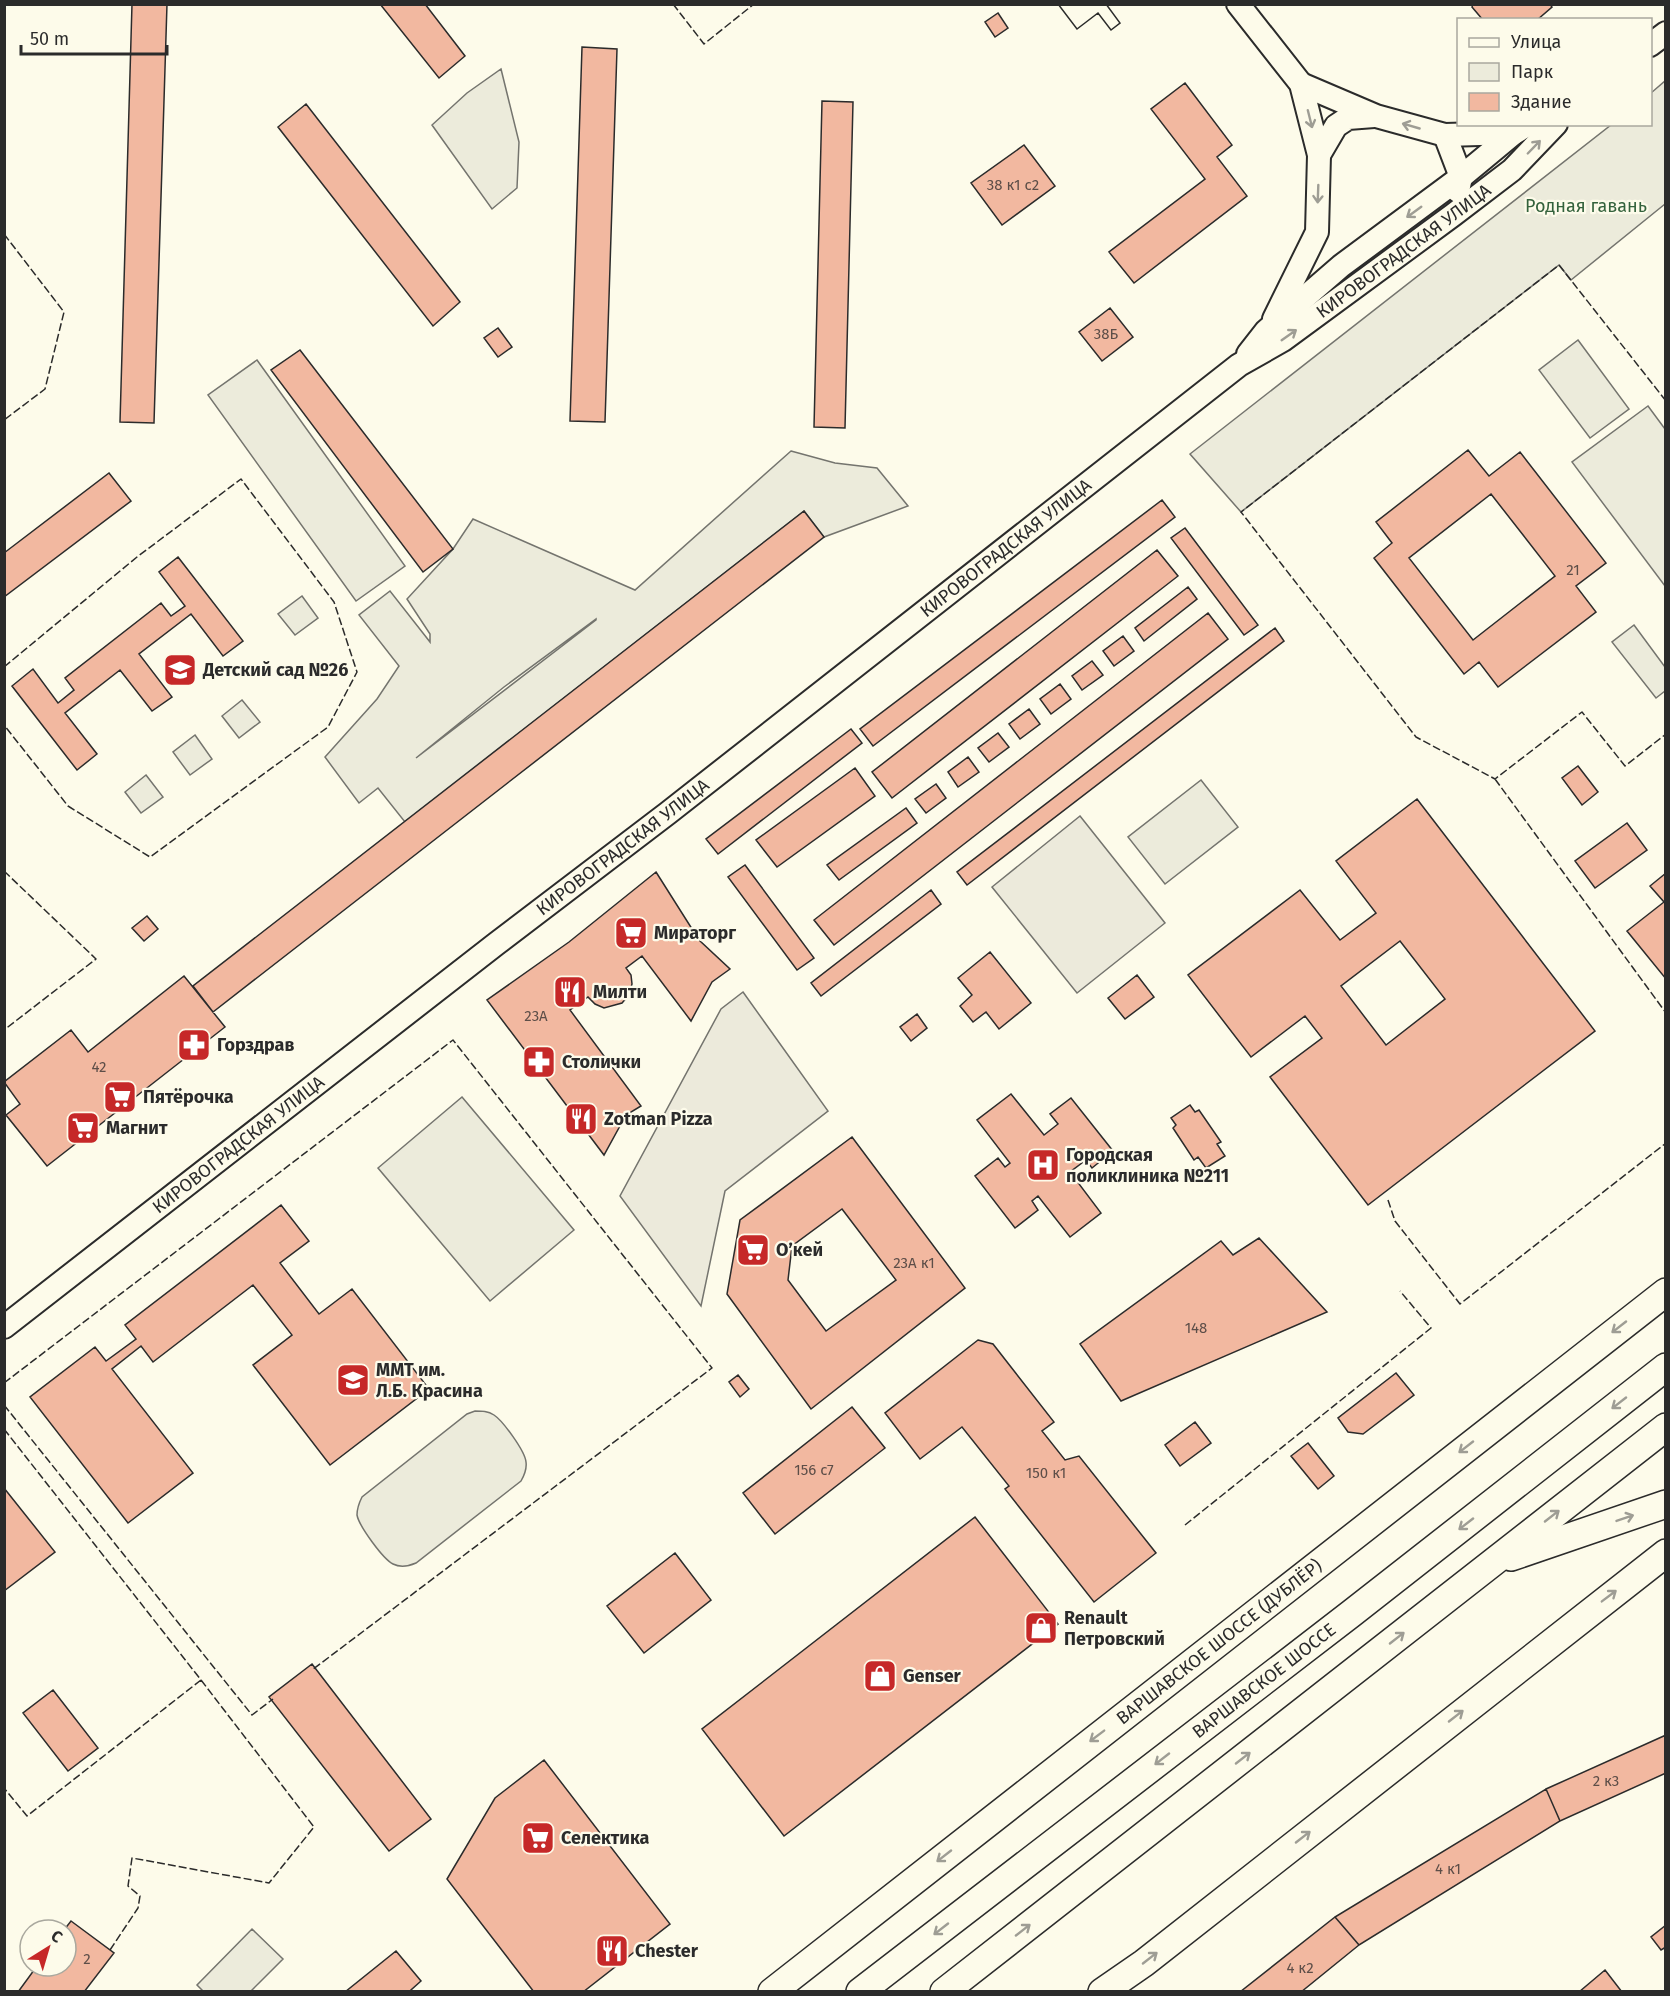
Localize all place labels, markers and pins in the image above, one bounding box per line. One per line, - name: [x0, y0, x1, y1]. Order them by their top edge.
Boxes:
- school or university icon: Детский сад №26: [162, 652, 198, 688]
- place label: Детский сад №26: [202, 659, 348, 681]
- supermarket icon: Мираторг: [613, 915, 649, 951]
- place label: Мираторг: [654, 922, 736, 944]
- restaurant icon: Милти: [552, 974, 588, 1010]
- place label: Милти: [593, 981, 647, 1003]
- pharmacy icon: Горздрав: [176, 1027, 212, 1063]
- place label: Горздрав: [217, 1034, 294, 1056]
- pharmacy icon: Столички: [521, 1044, 557, 1080]
- place label: Столички: [562, 1051, 641, 1073]
- supermarket icon: Пятёрочка: [102, 1079, 138, 1115]
- place label: Пятёрочка: [143, 1086, 234, 1108]
- restaurant icon: Zotman Pizza: [563, 1101, 599, 1137]
- place label: Zotman Pizza: [604, 1108, 713, 1130]
- supermarket icon: Магнит: [65, 1110, 101, 1146]
- place label: Магнит: [106, 1117, 168, 1139]
- place label: Городская поликлиника №211: [1066, 1144, 1229, 1187]
- hospital icon: Городская поликлиника №211: [1025, 1147, 1061, 1183]
- supermarket icon: О’кей: [735, 1232, 771, 1268]
- place label: О’кей: [776, 1239, 823, 1261]
- place label: ММТ им. Л.Б. Красина: [376, 1359, 483, 1402]
- school or university icon: ММТ им. Л.Б. Красина: [335, 1362, 371, 1398]
- place label: Renault Петровский: [1064, 1607, 1165, 1650]
- shop icon: Renault Петровский: [1023, 1610, 1059, 1646]
- shop icon: Genser: [862, 1658, 898, 1694]
- place label: Genser: [903, 1665, 962, 1687]
- supermarket icon: Селектика: [520, 1820, 556, 1856]
- place label: Селектика: [561, 1827, 650, 1849]
- restaurant icon: Chester: [594, 1933, 630, 1969]
- place label: Chester: [635, 1940, 699, 1962]

